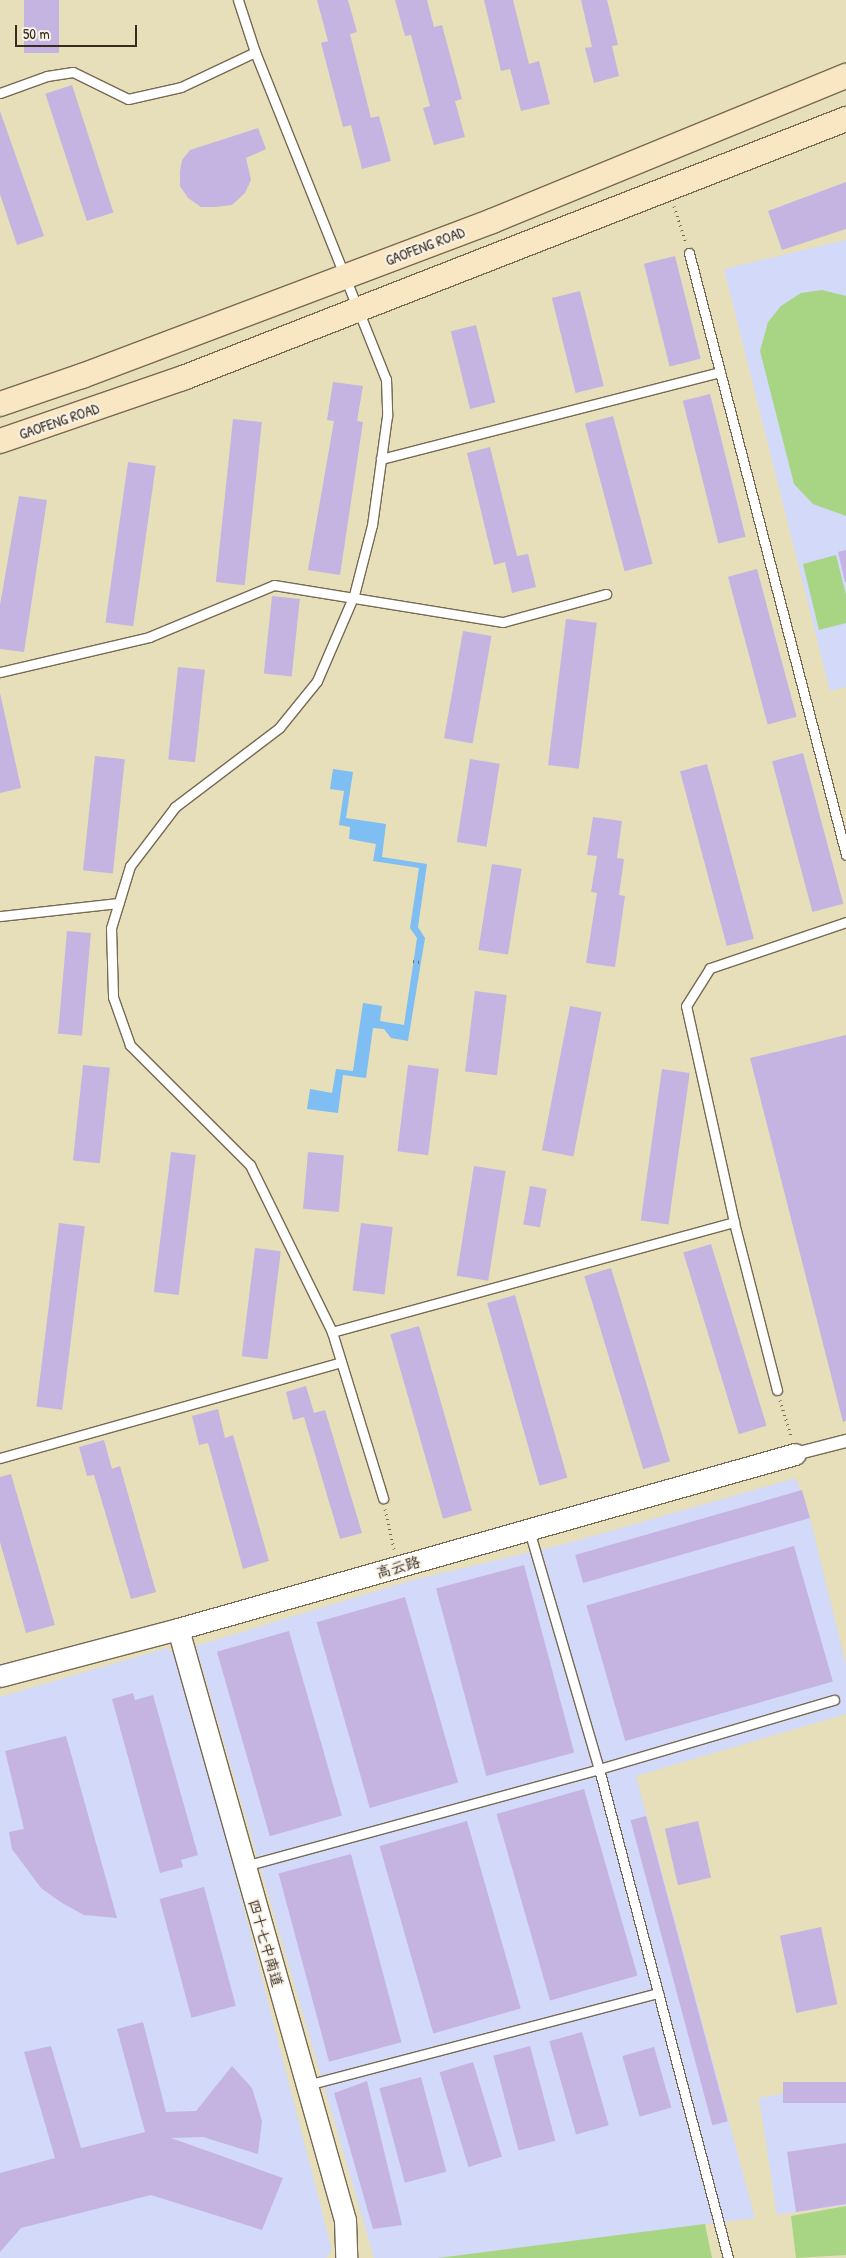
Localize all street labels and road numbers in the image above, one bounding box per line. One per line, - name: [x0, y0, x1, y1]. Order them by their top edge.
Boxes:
- street label: GAOFENG ROAD: [383, 223, 467, 269]
- street label: GAOFENG ROAD: [17, 399, 101, 443]
- street label: 高云路: [374, 1552, 422, 1582]
- street label: 四十七中南道: [245, 1897, 287, 1989]

